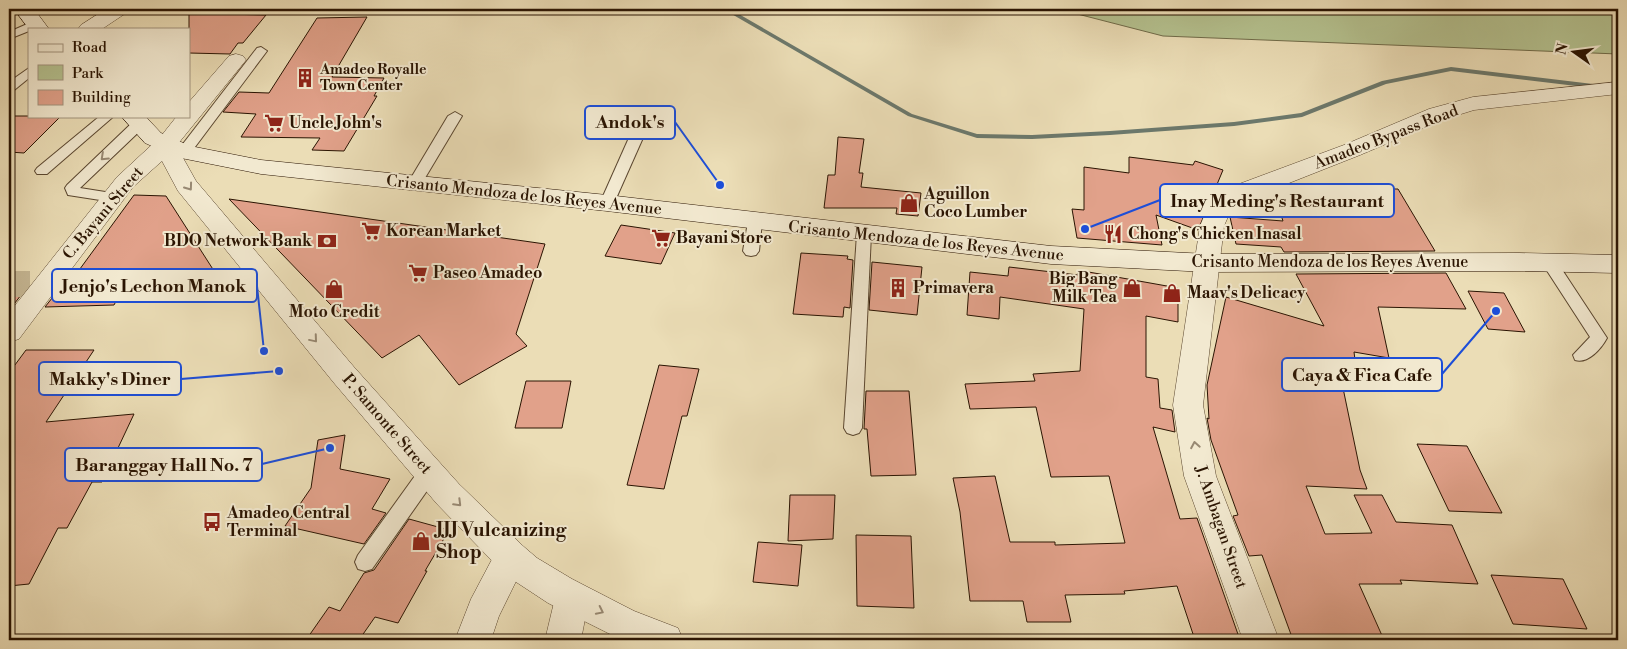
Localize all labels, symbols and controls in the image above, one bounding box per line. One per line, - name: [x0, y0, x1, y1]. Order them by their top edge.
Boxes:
- legend: [28, 28, 190, 118]
- north arrow: [1550, 28, 1600, 78]
- text: Road: [72, 38, 107, 57]
- text: N: [1552, 42, 1572, 57]
- place label: Amadeo Royalle Town Center: [319, 61, 427, 95]
- text: Park: [72, 64, 104, 83]
- building icon: Amadeo Royalle Town Center: [294, 67, 316, 89]
- text: Building: [71, 88, 131, 107]
- street label: Amadeo Bypass Road: [1310, 100, 1461, 174]
- callout: Andok's: [585, 106, 675, 139]
- text: Andok's: [594, 111, 665, 134]
- supermarket icon: Uncle John's: [263, 112, 285, 134]
- place label: Uncle John's: [289, 113, 382, 133]
- one-way arrow: [100, 151, 109, 160]
- street label: C. Bayani Street: [58, 162, 148, 264]
- street label: Crisanto Mendoza de los Reyes Avenue: [385, 171, 663, 219]
- one-way arrow: [183, 181, 192, 191]
- place label: Aguillon Coco Lumber: [923, 184, 1027, 222]
- callout: Inay Meding's Restaurant: [1160, 184, 1394, 217]
- text: Inay Meding's Restaurant: [1170, 190, 1384, 213]
- shop icon: Aguillon Coco Lumber: [898, 192, 920, 214]
- street label: Crisanto Mendoza de los Reyes Avenue: [787, 217, 1065, 265]
- supermarket icon: Korean Market: [360, 220, 382, 242]
- place label: Korean Market: [386, 221, 501, 241]
- restaurant icon: Chong's Chicken Inasal: [1102, 223, 1124, 245]
- place label: Chong's Chicken Inasal: [1128, 224, 1302, 244]
- supermarket icon: Bayani Store: [650, 227, 672, 249]
- place label: Bayani Store: [676, 228, 772, 248]
- bank icon: BDO Network Bank: [316, 230, 338, 252]
- place label: BDO Network Bank: [164, 231, 313, 251]
- street label: Crisanto Mendoza de los Reyes Avenue: [1192, 252, 1468, 272]
- supermarket icon: Paseo Amadeo: [407, 262, 429, 284]
- place label: Paseo Amadeo: [433, 263, 542, 283]
- callout: Jenjo's Lechon Manok: [52, 269, 257, 302]
- place label: Big Bang Milk Tea: [1049, 269, 1118, 307]
- text: Jenjo's Lechon Manok: [58, 275, 247, 298]
- building icon: Primavera: [887, 277, 909, 299]
- shop icon: Big Bang Milk Tea: [1121, 277, 1143, 299]
- shop icon: Moto Credit: [323, 278, 345, 300]
- place label: Primavera: [913, 278, 994, 298]
- shop icon: Maav's Delicacy: [1161, 282, 1183, 304]
- place label: Maav's Delicacy: [1187, 283, 1306, 303]
- place label: Moto Credit: [289, 302, 380, 322]
- one-way arrow: [309, 334, 318, 343]
- callout: Caya & Fica Cafe: [1282, 358, 1442, 391]
- callout: Makky's Diner: [39, 362, 181, 395]
- text: Caya & Fica Cafe: [1292, 364, 1432, 387]
- text: Makky's Diner: [49, 368, 171, 391]
- street label: P. Samonte Street: [338, 370, 436, 479]
- one-way arrow: [1190, 441, 1201, 449]
- callout: Baranggay Hall No. 7: [65, 448, 262, 481]
- text: Baranggay Hall No. 7: [75, 454, 253, 477]
- street label: J. Ambagan Street: [1190, 462, 1252, 592]
- one-way arrow: [452, 498, 461, 507]
- place label: Amadeo Central Terminal: [226, 503, 350, 541]
- bus stop icon: Amadeo Central Terminal: [201, 511, 223, 533]
- place label: JJJ Vulcanizing Shop: [433, 518, 568, 564]
- shop icon: JJJ Vulcanizing Shop: [410, 530, 432, 552]
- one-way arrow: [595, 605, 604, 615]

